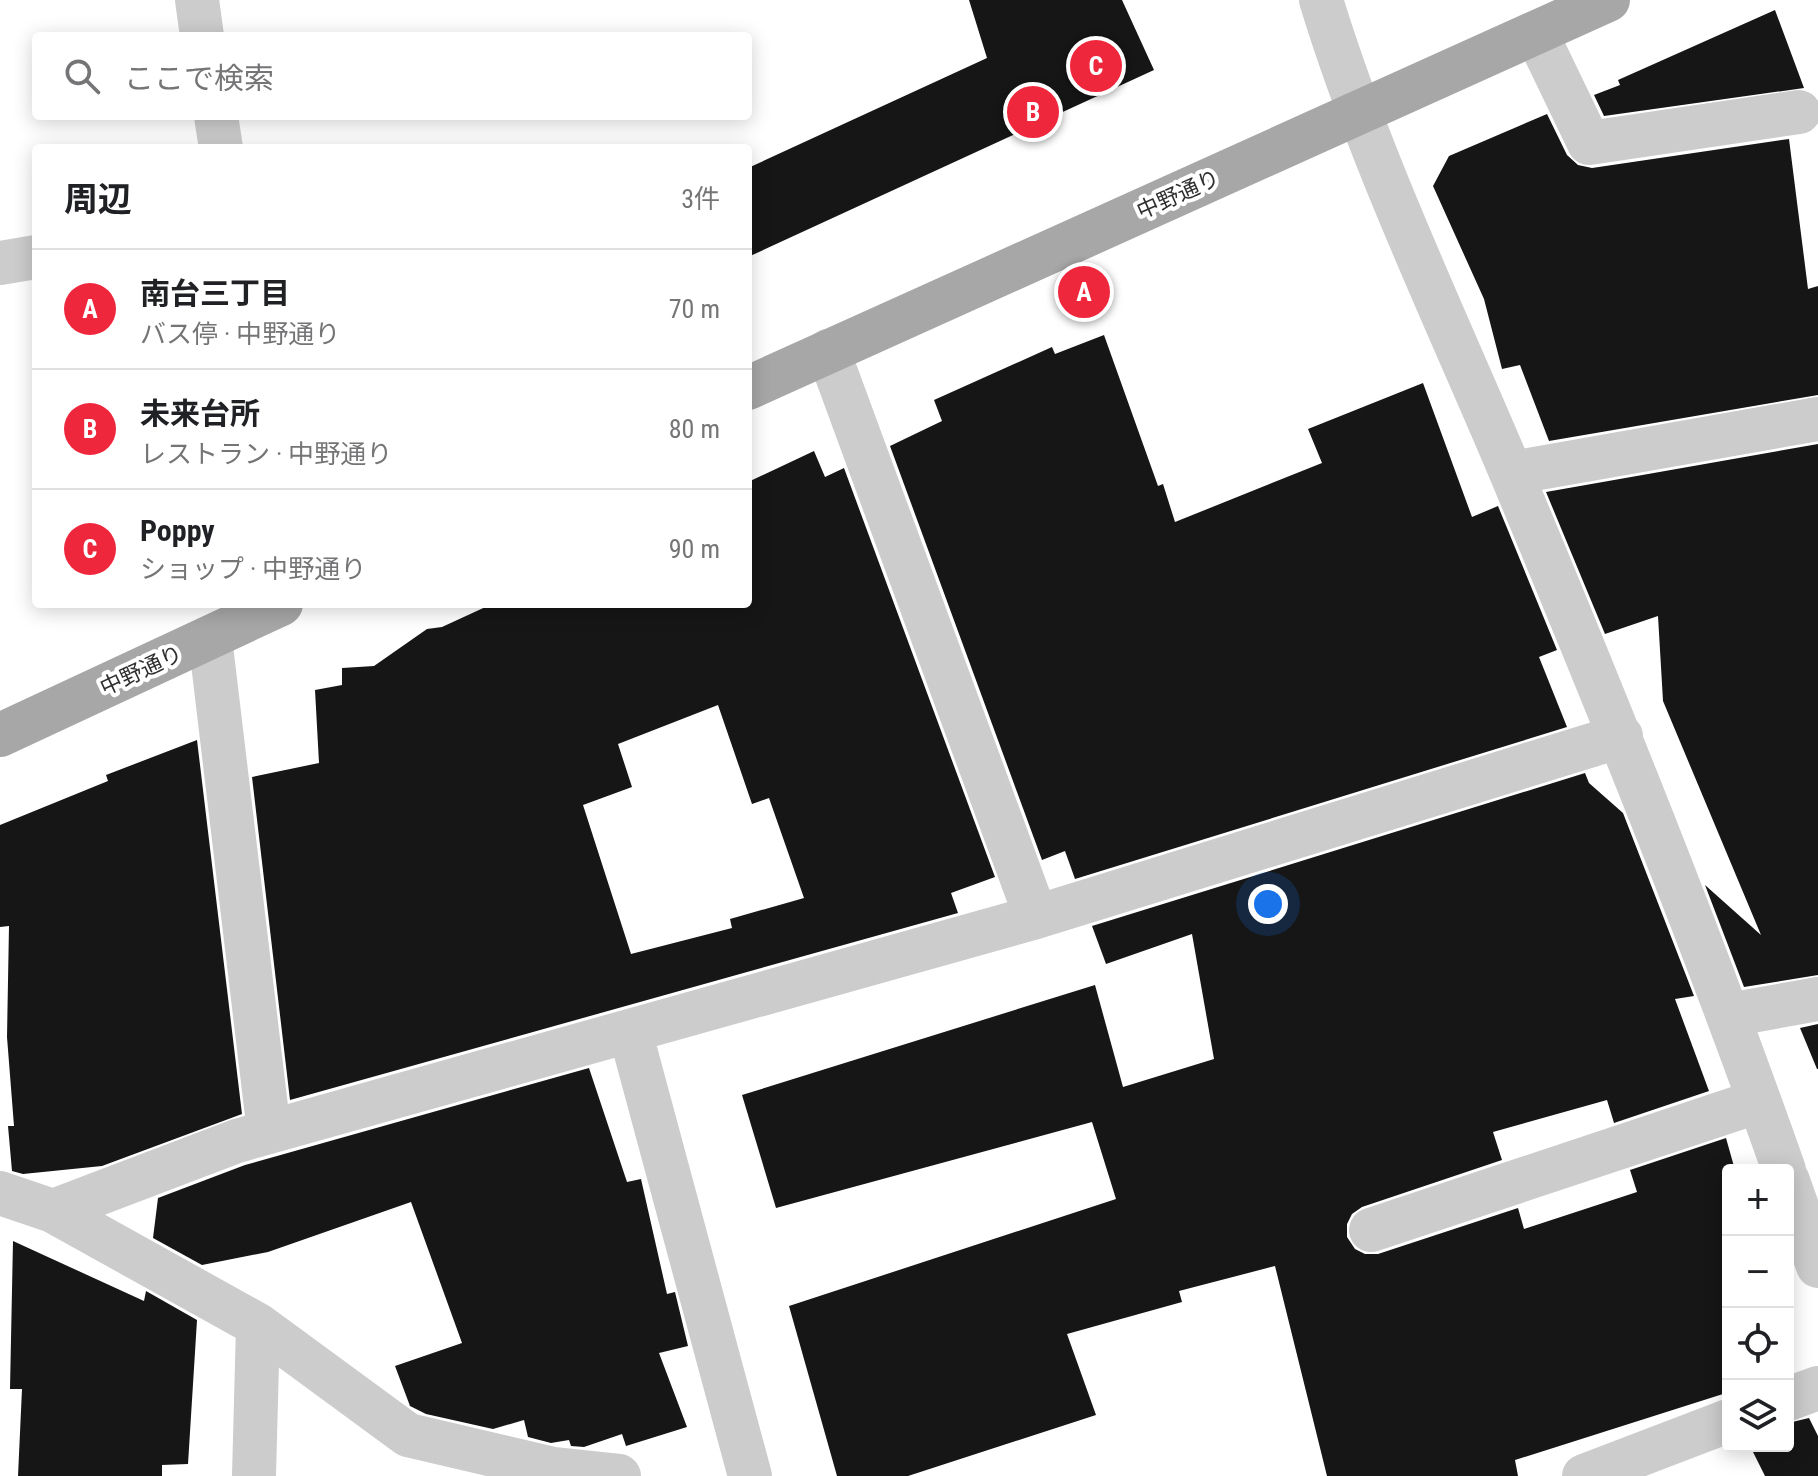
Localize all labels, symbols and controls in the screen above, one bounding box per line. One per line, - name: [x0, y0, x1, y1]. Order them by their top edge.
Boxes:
- search box: [32, 32, 752, 120]
- pin: C: [1070, 36, 1122, 96]
- icon: search: [60, 54, 104, 98]
- text: ここで検索: [124, 61, 274, 96]
- pin: B: [1007, 82, 1059, 142]
- street label: 中野通り: [1133, 165, 1223, 224]
- text: 周辺: [64, 179, 132, 219]
- text: 3件: [681, 184, 720, 214]
- pin: A: [1058, 262, 1110, 322]
- text: 南台三丁目: [140, 276, 290, 311]
- text: A: [82, 294, 98, 324]
- text: 70 m: [669, 294, 720, 324]
- text: バス停 · 中野通り: [140, 319, 340, 349]
- text: 未来台所: [140, 396, 260, 431]
- text: B: [83, 414, 97, 444]
- text: 80 m: [669, 414, 720, 444]
- text: レストラン · 中野通り: [140, 439, 392, 469]
- text: Poppy: [140, 513, 215, 548]
- text: C: [83, 534, 97, 564]
- text: 90 m: [669, 534, 720, 564]
- text: ショップ · 中野通り: [140, 554, 366, 584]
- street label: 中野通り: [96, 641, 186, 700]
- your location: [1248, 884, 1288, 924]
- map controls: [1722, 1164, 1794, 1452]
- button: +: [1722, 1164, 1794, 1236]
- button: −: [1722, 1236, 1794, 1308]
- button: locate: [1722, 1308, 1794, 1380]
- button: layers: [1722, 1380, 1794, 1452]

